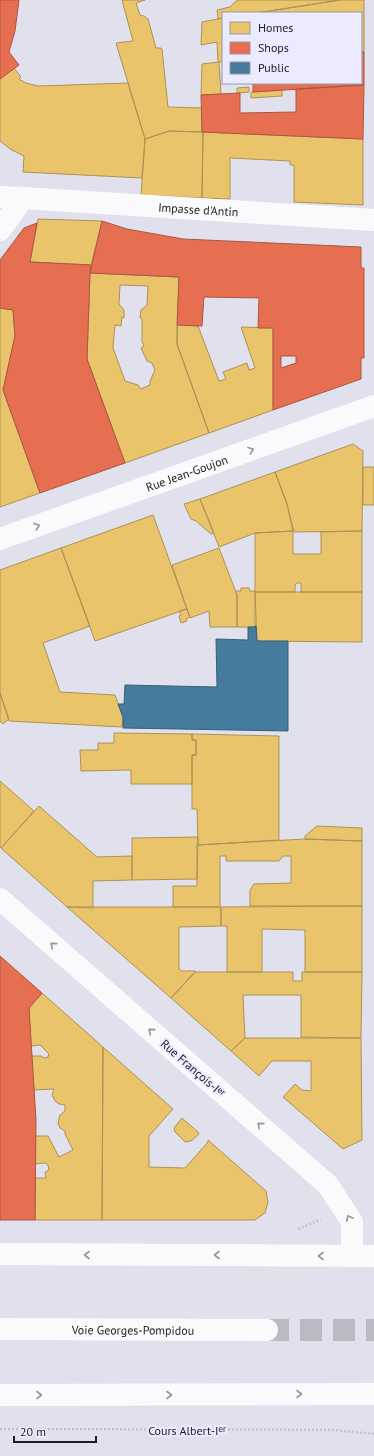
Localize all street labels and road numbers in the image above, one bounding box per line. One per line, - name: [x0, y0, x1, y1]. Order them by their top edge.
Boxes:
- street label: Impasse d'Antin: [158, 199, 239, 219]
- street label: Rue Jean-Goujon: [144, 451, 229, 494]
- street label: Rue François-Iᵉʳ: [158, 1036, 228, 1100]
- street label: Voie Georges-Pompidou: [71, 1322, 194, 1337]
- street label: Cours Albert-Iᵉʳ: [148, 1423, 226, 1438]

